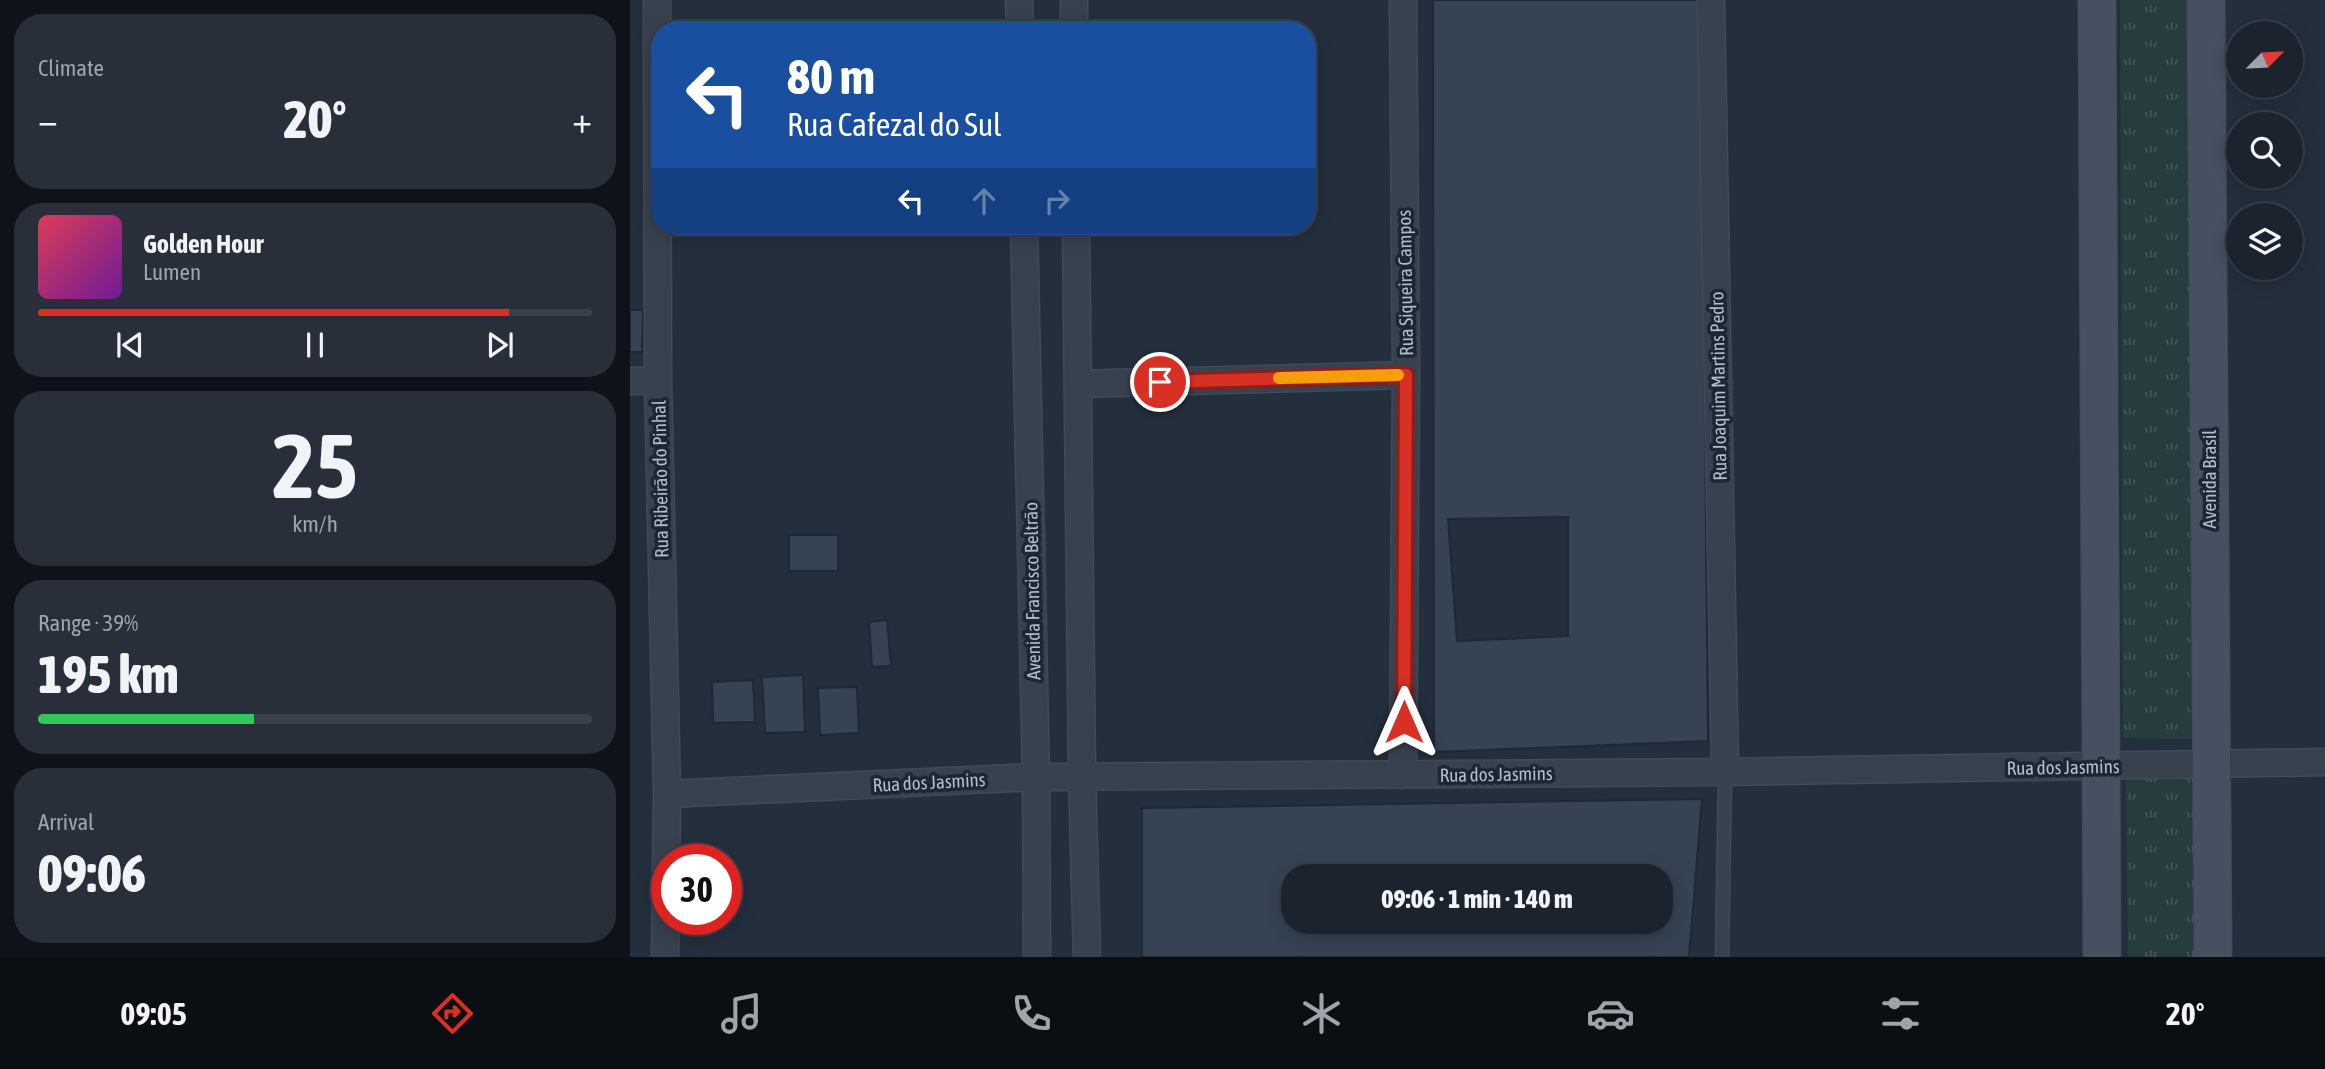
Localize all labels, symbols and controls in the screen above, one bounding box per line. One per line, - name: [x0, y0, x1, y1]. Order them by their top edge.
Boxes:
- north arrow: [2226, 21, 2303, 98]
- map controls: [2226, 21, 2303, 280]
- text: 80 m: [787, 48, 875, 104]
- icon: left: [672, 49, 763, 140]
- text: Climate: [38, 55, 104, 81]
- text: 20°: [283, 89, 347, 149]
- text: −: [38, 98, 58, 141]
- text: +: [572, 98, 592, 141]
- text: Rua Cafezal do Sul: [787, 106, 1002, 143]
- button: search: [2226, 112, 2303, 189]
- icon: left: [892, 182, 930, 220]
- icon: ahead: [965, 182, 1003, 220]
- icon: right: [1038, 182, 1076, 220]
- button: layers: [2226, 203, 2303, 280]
- street label: Rua Siqueira Campos: [1393, 210, 1417, 356]
- text: Golden Hour: [143, 229, 263, 259]
- text: Lumen: [143, 259, 201, 285]
- street label: Rua Joaquim Martins Pedro: [1705, 291, 1731, 481]
- icon: previous: [111, 326, 149, 364]
- icon: pause: [296, 326, 334, 364]
- icon: next: [481, 326, 519, 364]
- pin: [1130, 352, 1190, 412]
- icon: arrive: [1141, 363, 1179, 401]
- street label: Rua Ribeirão do Pinhal: [648, 400, 672, 558]
- text: 25: [272, 413, 358, 517]
- street label: Avenida Brasil: [2198, 430, 2220, 528]
- street label: Avenida Francisco Beltrão: [1019, 502, 1045, 680]
- text: km/h: [292, 511, 338, 537]
- text: Range · 39%: [38, 610, 138, 636]
- text: 195 km: [38, 644, 179, 704]
- position arrow: [1367, 685, 1441, 759]
- street label: Rua dos Jasmins: [2006, 755, 2120, 779]
- street label: Rua dos Jasmins: [1439, 762, 1553, 786]
- street label: Rua dos Jasmins: [872, 768, 986, 796]
- text: Arrival: [38, 809, 94, 835]
- text: 09:06: [38, 843, 146, 903]
- speed limit sign: 30: [651, 844, 742, 935]
- text: 09:06 · 1 min · 140 m: [1381, 884, 1573, 914]
- icon: directions: [428, 989, 477, 1038]
- icon: music: [717, 989, 766, 1038]
- icon: phone: [1007, 989, 1056, 1038]
- icon: climate: [1297, 989, 1346, 1038]
- icon: car: [1586, 989, 1635, 1038]
- icon: filters: [1876, 989, 1925, 1038]
- text: 09:05: [120, 995, 187, 1032]
- text: 20°: [2166, 995, 2205, 1032]

